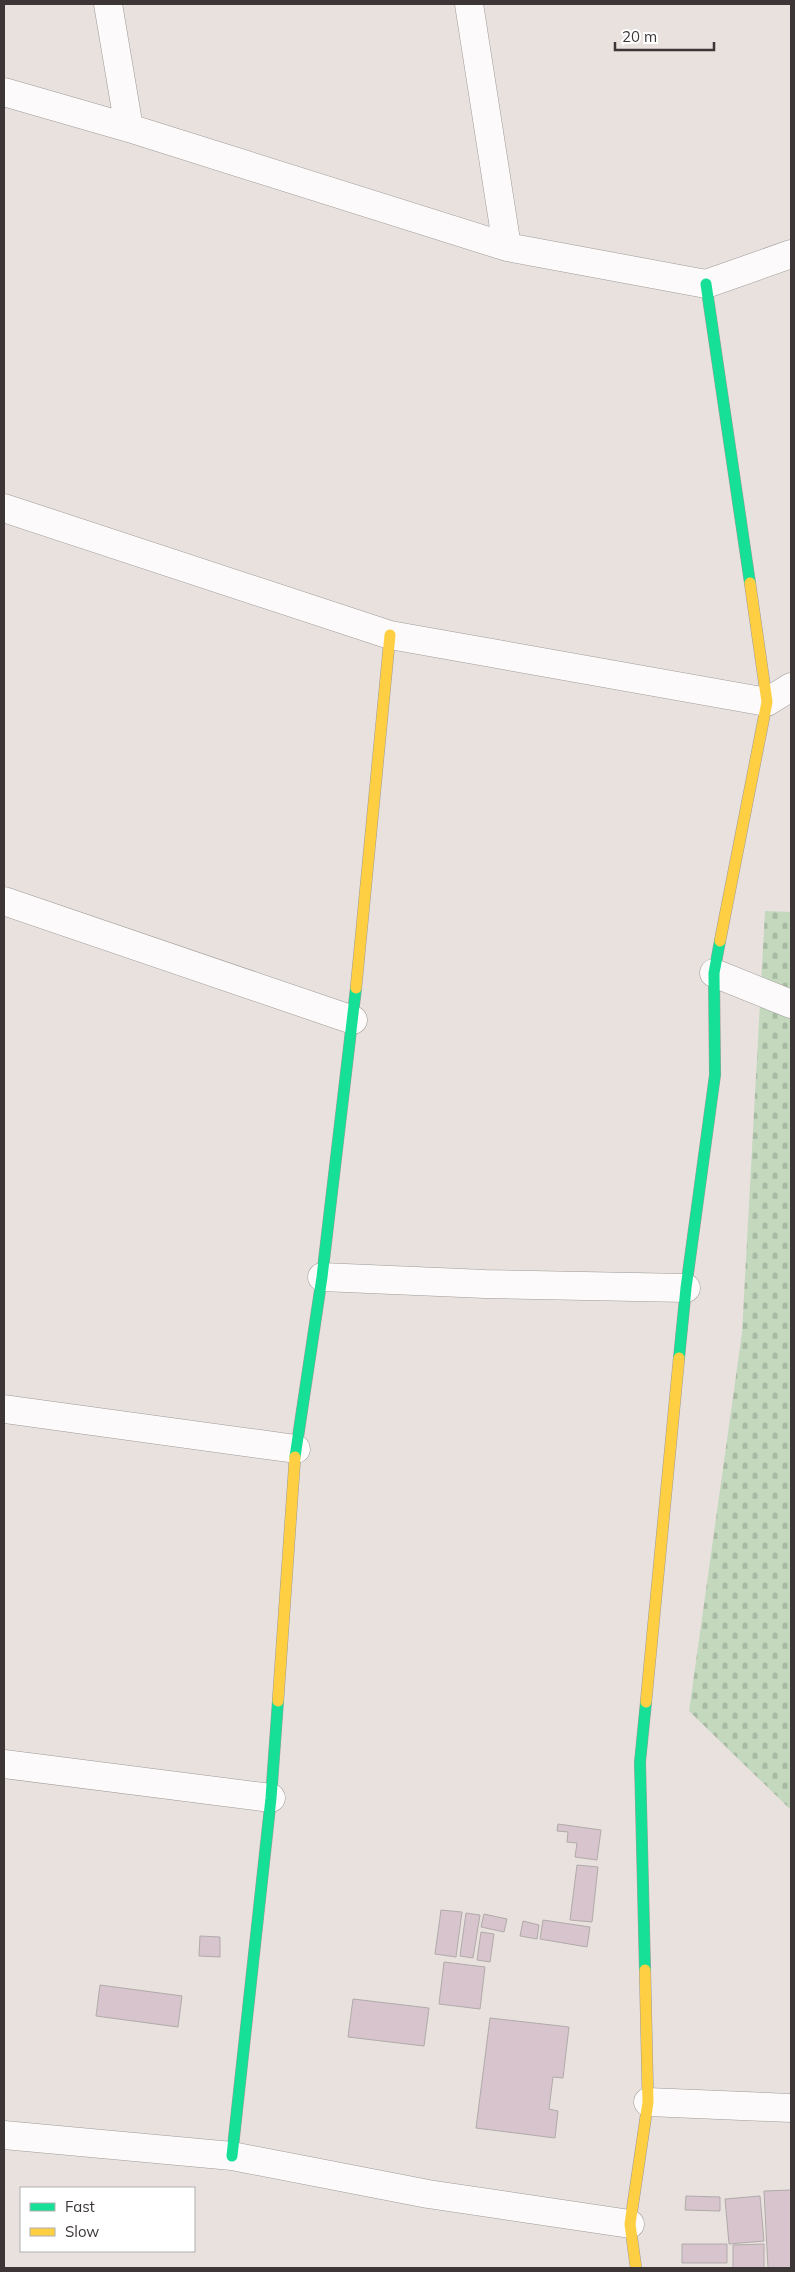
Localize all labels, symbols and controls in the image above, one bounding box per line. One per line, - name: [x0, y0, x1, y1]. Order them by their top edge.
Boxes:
- scale bar: [615, 20, 714, 52]
- text: 20 m: [622, 27, 657, 46]
- legend: [20, 2187, 195, 2252]
- text: Fast: [65, 2197, 95, 2216]
- text: Slow: [65, 2222, 99, 2241]

